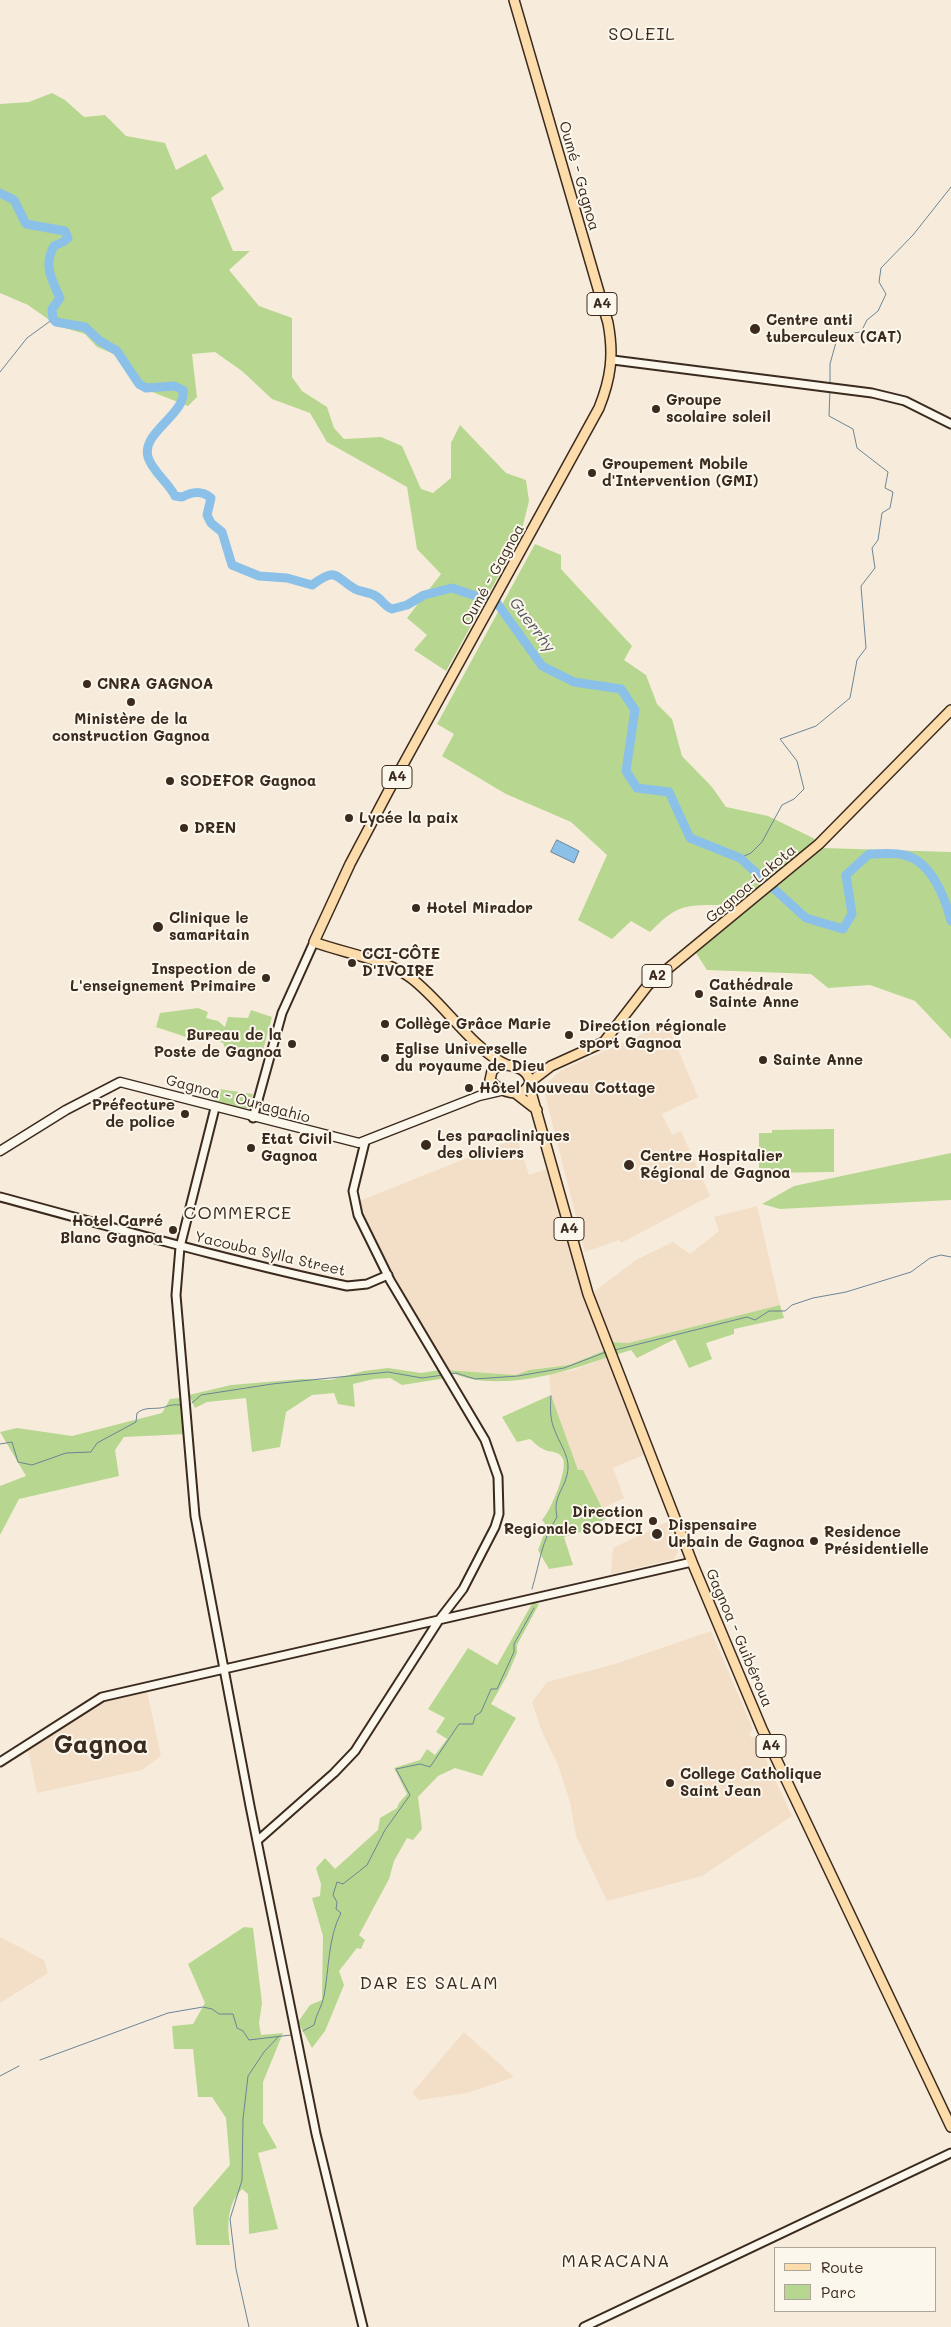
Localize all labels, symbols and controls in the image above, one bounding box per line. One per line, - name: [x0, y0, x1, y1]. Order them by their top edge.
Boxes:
- district label: SOLEIL: [607, 23, 677, 45]
- street label: Oumé - Gagnoa: [555, 119, 603, 233]
- road number: A4: [587, 292, 617, 316]
- place label: Centre anti tuberculeux (CAT): [766, 311, 902, 346]
- marker: Centre anti tuberculeux (CAT): [748, 322, 762, 336]
- place label: Groupe scolaire soleil: [666, 391, 771, 426]
- marker: Groupe scolaire soleil: [650, 403, 662, 415]
- place label: Groupement Mobile d'Intervention (GMI): [602, 455, 758, 490]
- marker: Groupement Mobile d'Intervention (GMI): [586, 467, 598, 479]
- street label: Oumé - Gagnoa: [458, 521, 528, 629]
- water label: Guerrhy: [505, 594, 559, 656]
- place label: CNRA GAGNOA: [97, 675, 213, 693]
- marker: CNRA GAGNOA: [81, 678, 93, 690]
- marker: Ministère de la construction Gagnoa: [125, 696, 137, 708]
- place label: Ministère de la construction Gagnoa: [52, 710, 210, 745]
- road number: A4: [382, 766, 412, 789]
- place label: SODEFOR Gagnoa: [180, 772, 316, 790]
- marker: SODEFOR Gagnoa: [164, 775, 176, 787]
- place label: Lycée la paix: [359, 809, 458, 827]
- marker: Lycée la paix: [343, 812, 355, 824]
- place label: DREN: [194, 819, 236, 837]
- marker: DREN: [178, 822, 190, 834]
- street label: Gagnoa-Lakota: [702, 841, 800, 927]
- place label: Hotel Mirador: [426, 899, 533, 917]
- marker: Hotel Mirador: [410, 902, 422, 914]
- place label: Clinique le samaritain: [169, 909, 249, 944]
- marker: Clinique le samaritain: [151, 920, 165, 934]
- place label: CCI-CÔTE D'IVOIRE: [362, 945, 440, 980]
- marker: CCI-CÔTE D'IVOIRE: [346, 957, 358, 969]
- place label: Inspection de L'enseignement Primaire: [70, 960, 256, 995]
- road number: A2: [642, 964, 672, 988]
- marker: Inspection de L'enseignement Primaire: [260, 972, 272, 984]
- place label: Cathédrale Sainte Anne: [709, 976, 799, 1011]
- marker: Cathédrale Sainte Anne: [693, 988, 705, 1000]
- place label: Collège Grâce Marie: [395, 1015, 551, 1033]
- place label: Direction régionale sport Gagnoa: [579, 1017, 726, 1052]
- marker: Collège Grâce Marie: [379, 1018, 391, 1030]
- place label: Bureau de la Poste de Gagnoa: [154, 1026, 282, 1061]
- marker: Direction régionale sport Gagnoa: [563, 1029, 575, 1041]
- marker: Bureau de la Poste de Gagnoa: [286, 1038, 298, 1050]
- place label: Eglise Universelle du royaume de Dieu: [395, 1040, 545, 1075]
- place label: Sainte Anne: [773, 1051, 863, 1069]
- marker: Eglise Universelle du royaume de Dieu: [379, 1052, 391, 1064]
- marker: Sainte Anne: [757, 1054, 769, 1066]
- street label: Gagnoa - Ouragahio: [164, 1071, 312, 1127]
- place label: Hôtel Nouveau Cottage: [479, 1079, 655, 1097]
- marker: Hôtel Nouveau Cottage: [463, 1082, 475, 1094]
- place label: Préfecture de police: [92, 1096, 175, 1131]
- marker: Préfecture de police: [179, 1108, 191, 1120]
- place label: Les paracliniques des oliviers: [437, 1127, 570, 1162]
- place label: Etat Civil Gagnoa: [261, 1130, 332, 1165]
- marker: Les paracliniques des oliviers: [419, 1138, 433, 1152]
- marker: Etat Civil Gagnoa: [245, 1142, 257, 1154]
- place label: Centre Hospitalier Régional de Gagnoa: [640, 1147, 790, 1182]
- marker: Centre Hospitalier Régional de Gagnoa: [622, 1158, 636, 1172]
- district label: COMMERCE: [183, 1202, 293, 1224]
- place label: Hotel Carré Blanc Gagnoa: [60, 1212, 163, 1247]
- road number: A4: [554, 1218, 584, 1240]
- marker: Hotel Carré Blanc Gagnoa: [167, 1224, 179, 1236]
- street label: Yacouba Sylla Street: [193, 1228, 347, 1280]
- place label: Direction Regionale SODECI: [504, 1503, 643, 1538]
- marker: Direction Regionale SODECI: [647, 1515, 659, 1527]
- place label: Dispensaire Urbain de Gagnoa: [668, 1516, 805, 1551]
- place label: Residence Présidentielle: [824, 1523, 929, 1558]
- marker: Dispensaire Urbain de Gagnoa: [650, 1527, 664, 1541]
- marker: Residence Présidentielle: [808, 1535, 820, 1547]
- street label: Gagnoa - Guibéroua: [702, 1566, 776, 1710]
- district label: Gagnoa: [54, 1730, 148, 1760]
- road number: A4: [756, 1734, 786, 1758]
- place label: College Catholique Saint Jean: [680, 1765, 822, 1800]
- marker: College Catholique Saint Jean: [664, 1777, 676, 1789]
- district label: DAR ES SALAM: [358, 1972, 500, 1994]
- legend: [774, 2247, 936, 2312]
- district label: MARACANA: [561, 2250, 671, 2272]
- text: Route: [821, 2257, 864, 2277]
- text: Parc: [821, 2282, 856, 2302]

